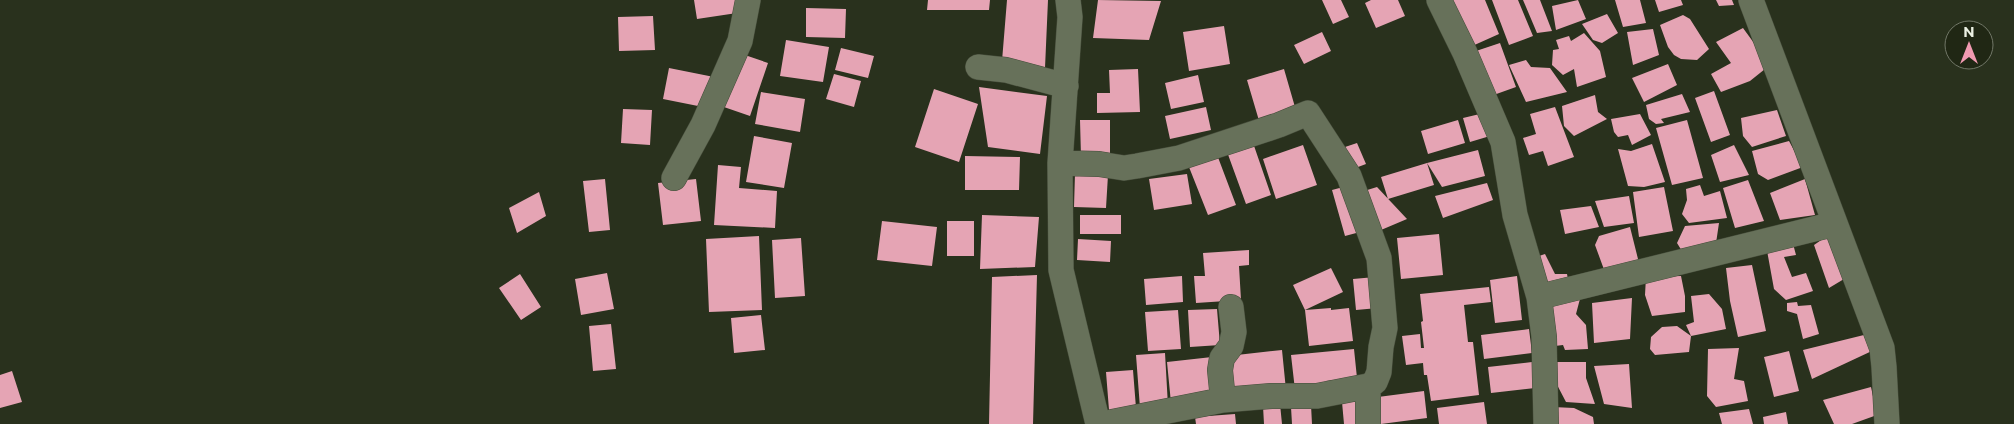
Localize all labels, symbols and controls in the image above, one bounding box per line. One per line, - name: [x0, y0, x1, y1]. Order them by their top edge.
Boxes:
- north arrow: [1944, 20, 1994, 70]
- text: N: [1963, 23, 1975, 41]

